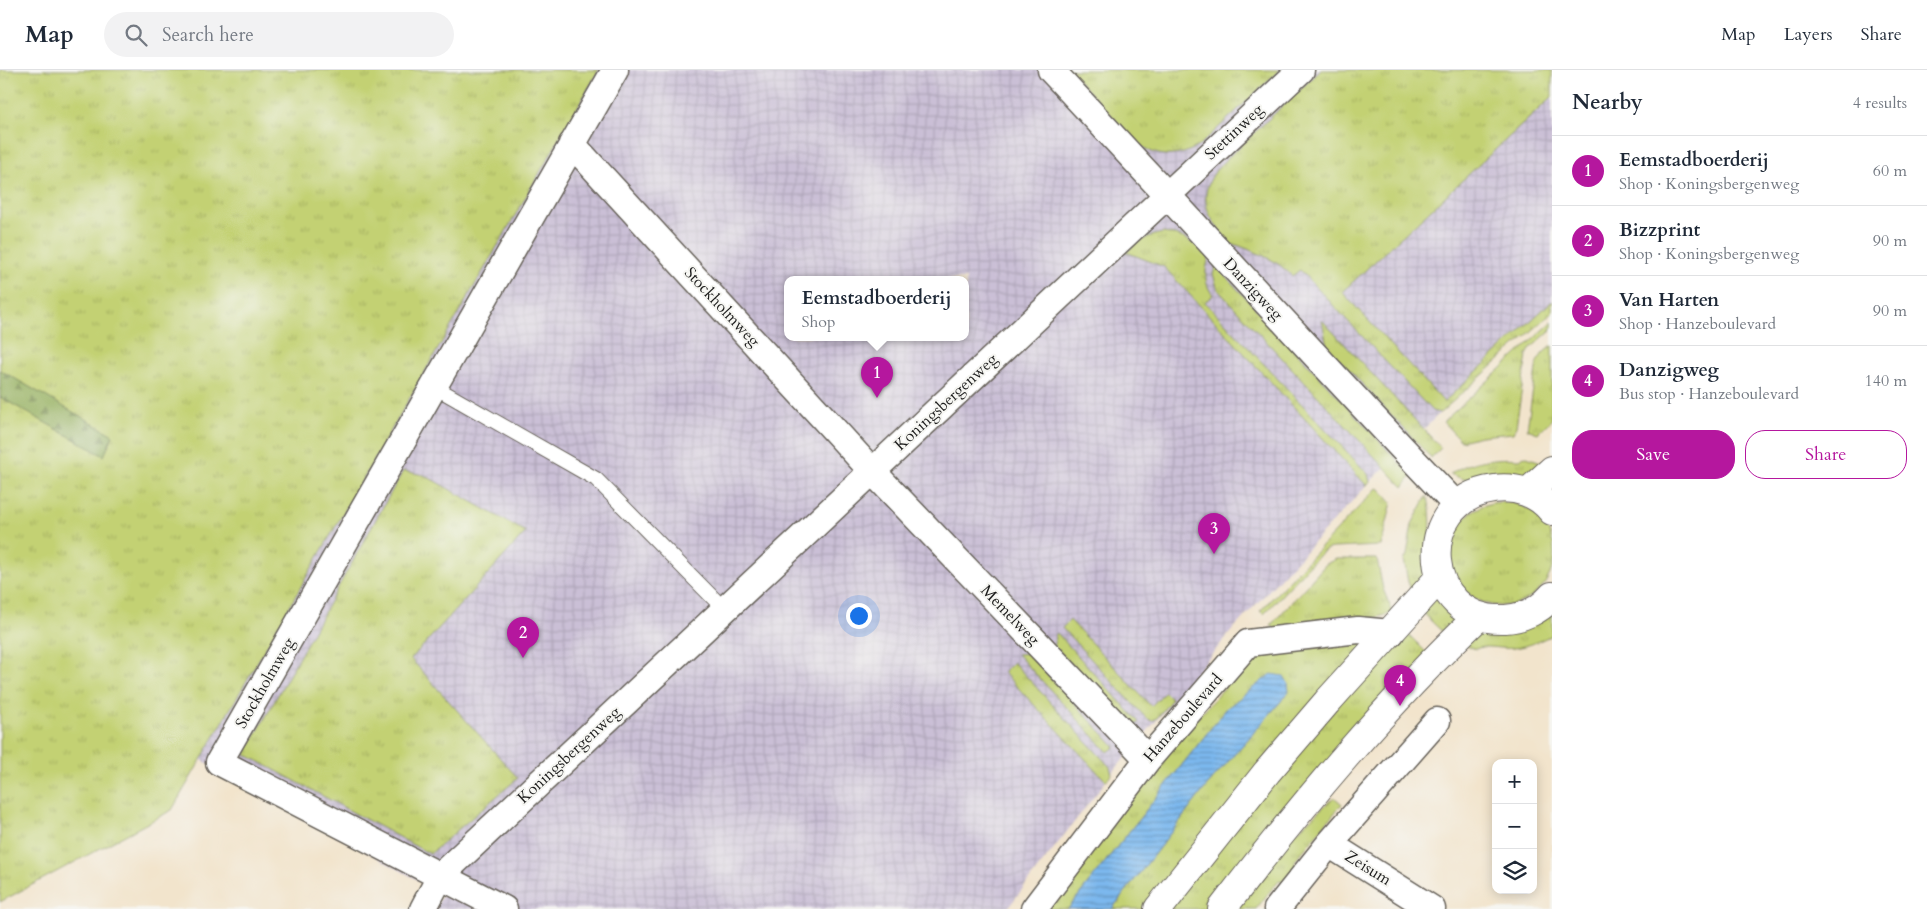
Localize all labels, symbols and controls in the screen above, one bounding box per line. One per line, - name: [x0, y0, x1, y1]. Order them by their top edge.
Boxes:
- search box: [104, 12, 454, 57]
- text: Map: [25, 18, 74, 51]
- icon: search: [122, 21, 150, 49]
- text: Search here: [162, 22, 254, 48]
- text: Map: [1721, 22, 1756, 47]
- text: Layers: [1784, 22, 1833, 47]
- text: Share: [1861, 22, 1902, 47]
- text: Nearby: [1572, 88, 1643, 117]
- text: 4 results: [1853, 92, 1907, 114]
- street label: Stettinweg: [1200, 99, 1268, 165]
- text: Eemstadboerderij: [1619, 147, 1769, 173]
- text: 1: [1584, 160, 1592, 182]
- text: 60 m: [1873, 160, 1907, 182]
- text: Shop · Koningsbergenweg: [1619, 173, 1799, 195]
- text: Bizzprint: [1619, 217, 1700, 243]
- text: 2: [1584, 230, 1592, 252]
- text: 90 m: [1873, 230, 1907, 252]
- text: Shop · Koningsbergenweg: [1619, 243, 1799, 265]
- street label: Danzigweg: [1218, 253, 1288, 325]
- street label: Stockholmweg: [679, 262, 765, 352]
- popup: [784, 276, 969, 341]
- text: Eemstadboerderij: [802, 285, 951, 311]
- text: Van Harten: [1619, 287, 1719, 313]
- text: 3: [1584, 300, 1592, 322]
- text: 90 m: [1873, 300, 1907, 322]
- text: Shop: [802, 311, 836, 333]
- text: Shop · Hanzeboulevard: [1619, 313, 1776, 335]
- street label: Koningsbergenweg: [890, 348, 1002, 456]
- pin: 1: [861, 357, 893, 398]
- text: Danzigweg: [1619, 357, 1719, 383]
- text: 4: [1584, 370, 1592, 392]
- text: 140 m: [1865, 370, 1907, 392]
- text: Bus stop · Hanzeboulevard: [1619, 383, 1799, 405]
- button: Save: [1572, 430, 1735, 479]
- button: Share: [1745, 430, 1907, 479]
- pin: 3: [1198, 513, 1230, 554]
- street label: Memelweg: [976, 580, 1044, 650]
- your location: [846, 603, 872, 629]
- pin: 2: [507, 617, 539, 658]
- street label: Stockholmweg: [230, 633, 300, 733]
- pin: 4: [1384, 665, 1416, 706]
- street label: Hanzeboulevard: [1138, 669, 1228, 767]
- street label: Koningsbergenweg: [513, 701, 625, 809]
- map controls: [1492, 759, 1537, 894]
- button: +: [1492, 759, 1537, 804]
- button: −: [1492, 804, 1537, 849]
- street label: Zeisum: [1341, 845, 1396, 891]
- button: layers: [1492, 849, 1537, 894]

